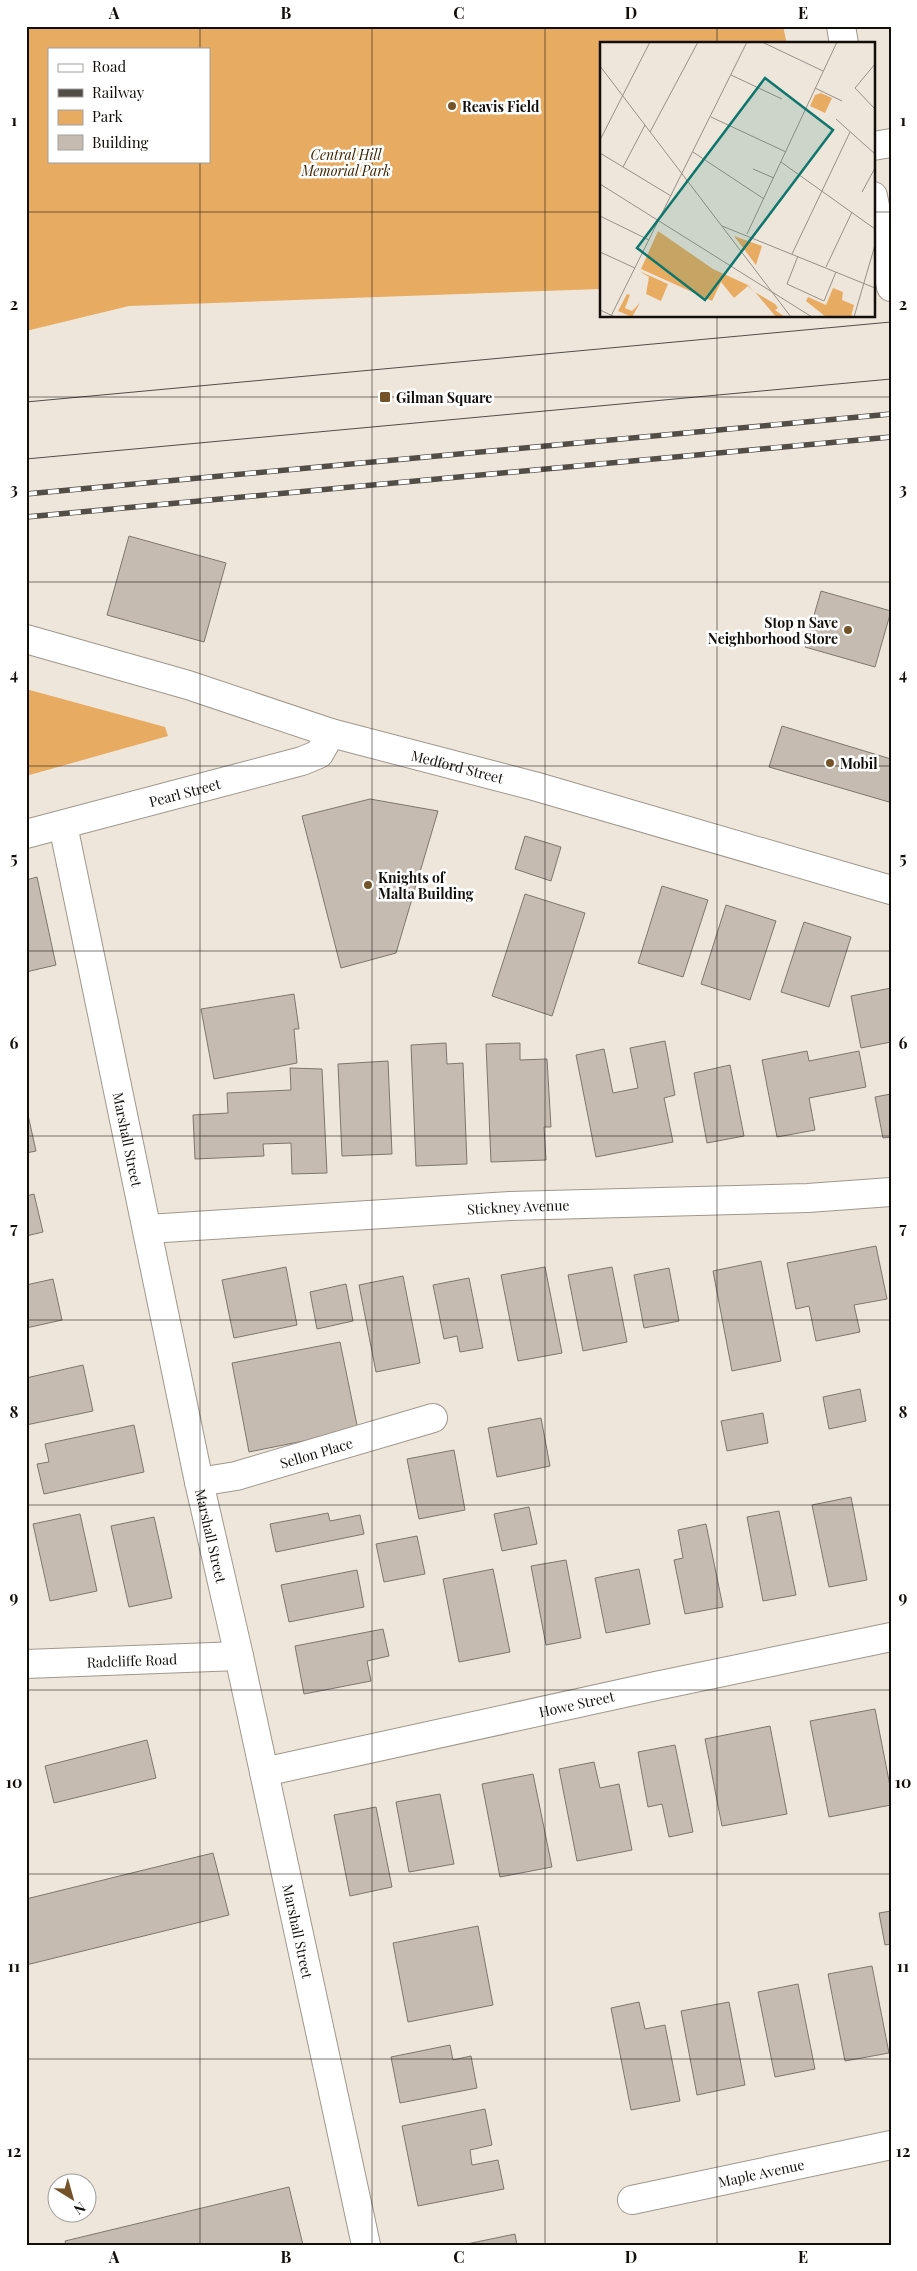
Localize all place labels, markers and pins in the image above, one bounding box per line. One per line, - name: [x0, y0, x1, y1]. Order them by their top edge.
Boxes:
- place label: Reavis Field: [462, 97, 540, 116]
- marker: Reavis Field: [446, 100, 458, 112]
- place label: Gilman Square: [396, 388, 492, 407]
- marker: Gilman Square: [378, 390, 392, 404]
- place label: Stop n Save Neighborhood Store: [708, 613, 838, 648]
- marker: Stop n Save Neighborhood Store: [842, 624, 854, 636]
- place label: Mobil: [840, 754, 878, 773]
- marker: Mobil: [824, 757, 836, 769]
- place label: Knights of Malta Building: [378, 868, 474, 903]
- marker: Knights of Malta Building: [362, 879, 374, 891]

